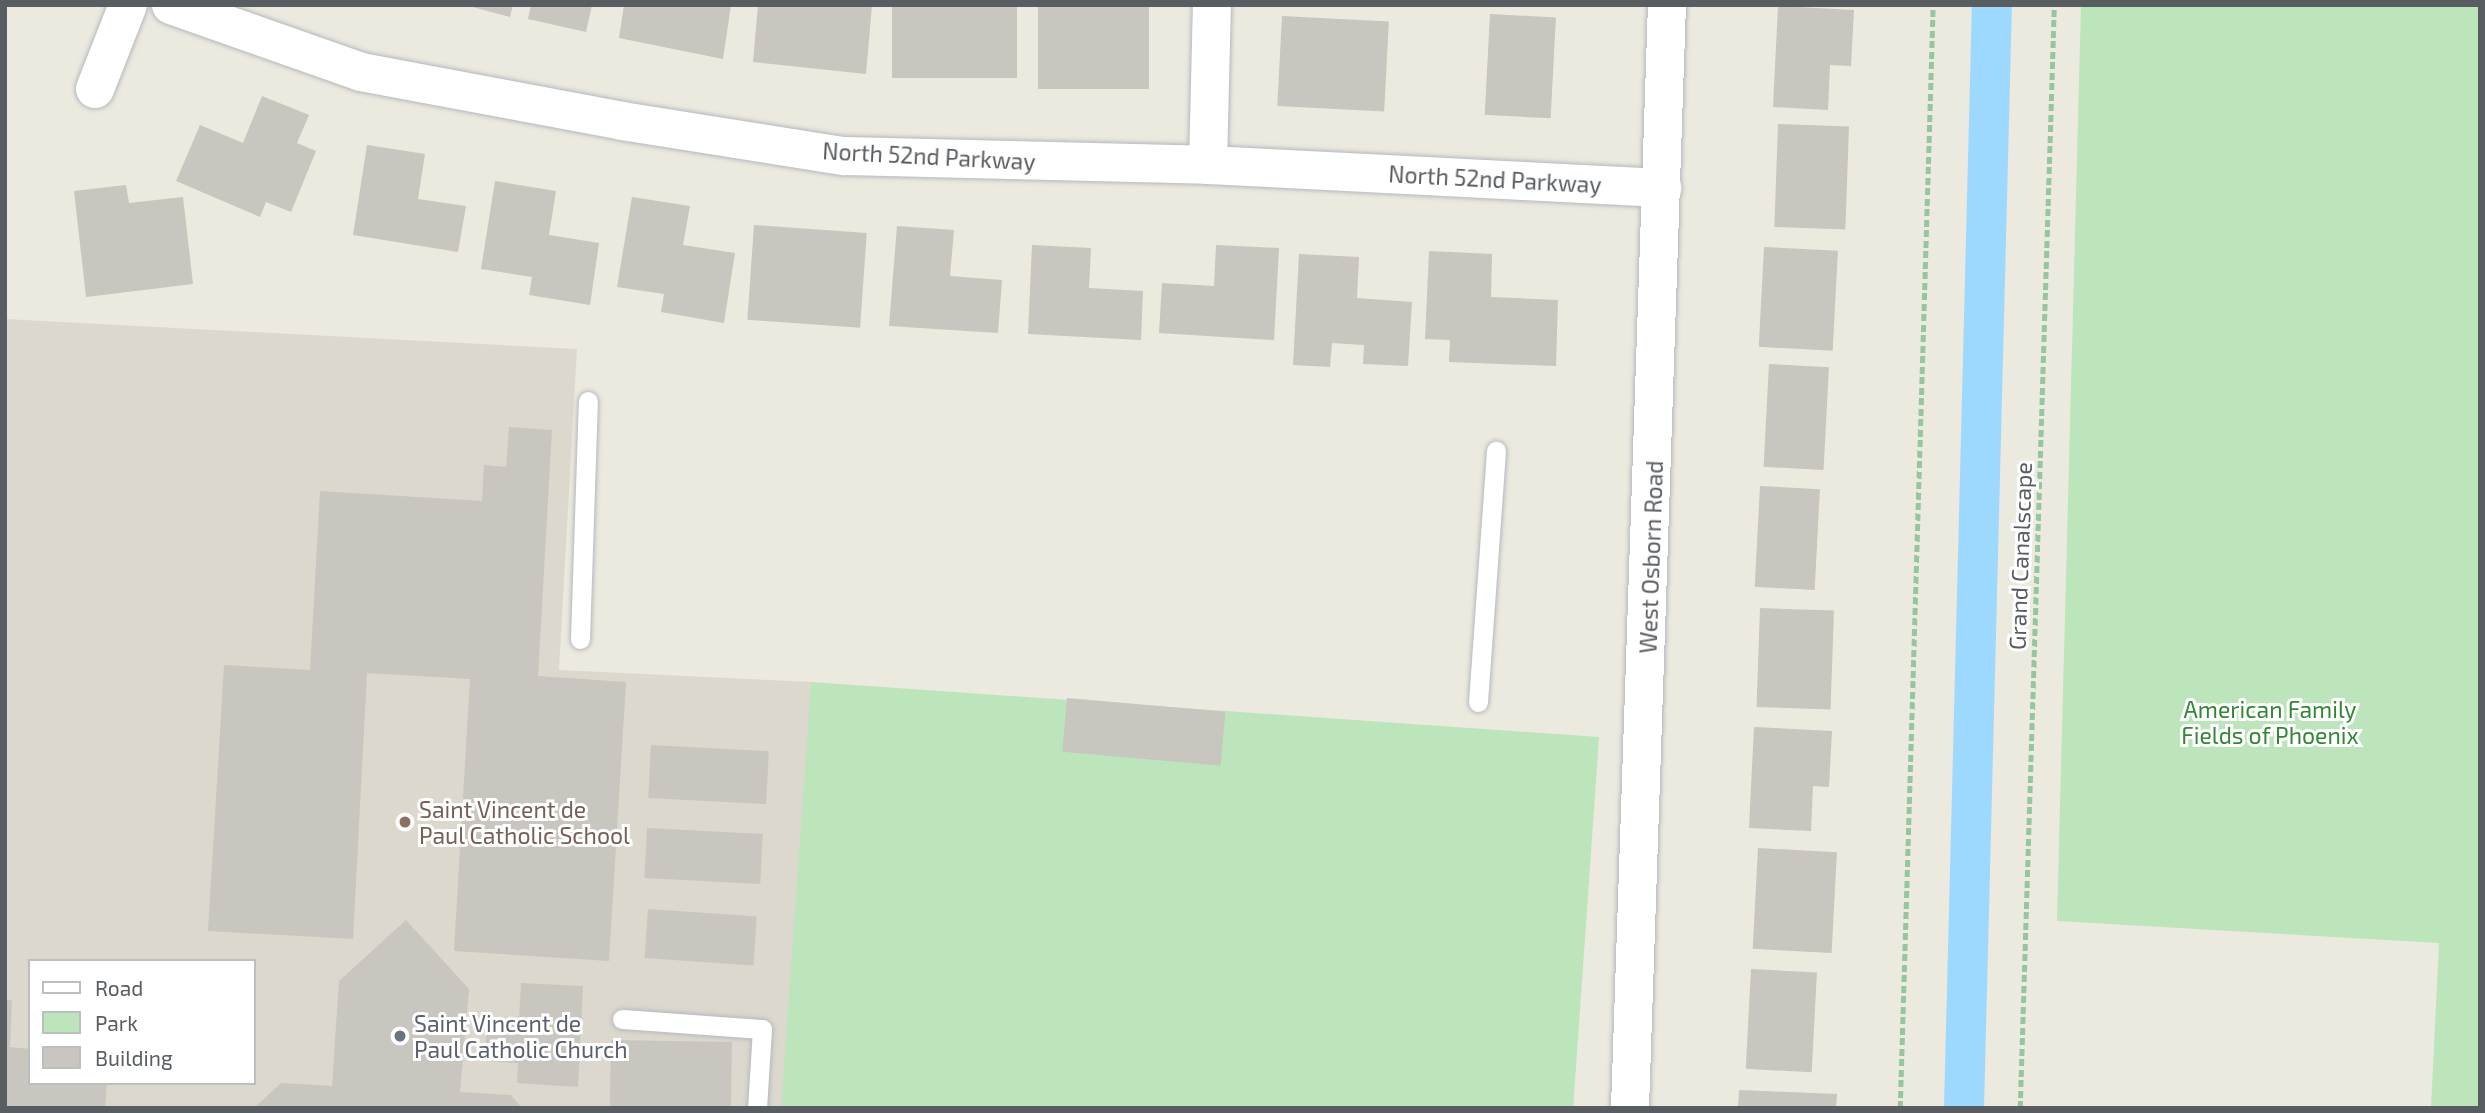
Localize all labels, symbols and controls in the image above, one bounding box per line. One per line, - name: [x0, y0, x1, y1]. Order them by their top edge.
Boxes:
- street label: North 52nd Parkway: [822, 137, 1036, 175]
- street label: North 52nd Parkway: [1388, 160, 1602, 198]
- street label: West Osborn Road: [1634, 460, 1668, 654]
- street label: Grand Canalscape: [2003, 462, 2037, 650]
- park label: American Family Fields of Phoenix: [2181, 695, 2359, 749]
- place label: Saint Vincent de Paul Catholic School: [419, 795, 630, 849]
- marker: Saint Vincent de Paul Catholic School: [397, 814, 413, 830]
- legend: [28, 959, 256, 1085]
- text: Road: [95, 975, 143, 1000]
- place label: Saint Vincent de Paul Catholic Church: [414, 1009, 628, 1063]
- text: Park: [95, 1010, 138, 1035]
- marker: Saint Vincent de Paul Catholic Church: [392, 1028, 408, 1044]
- text: Building: [95, 1045, 173, 1070]

